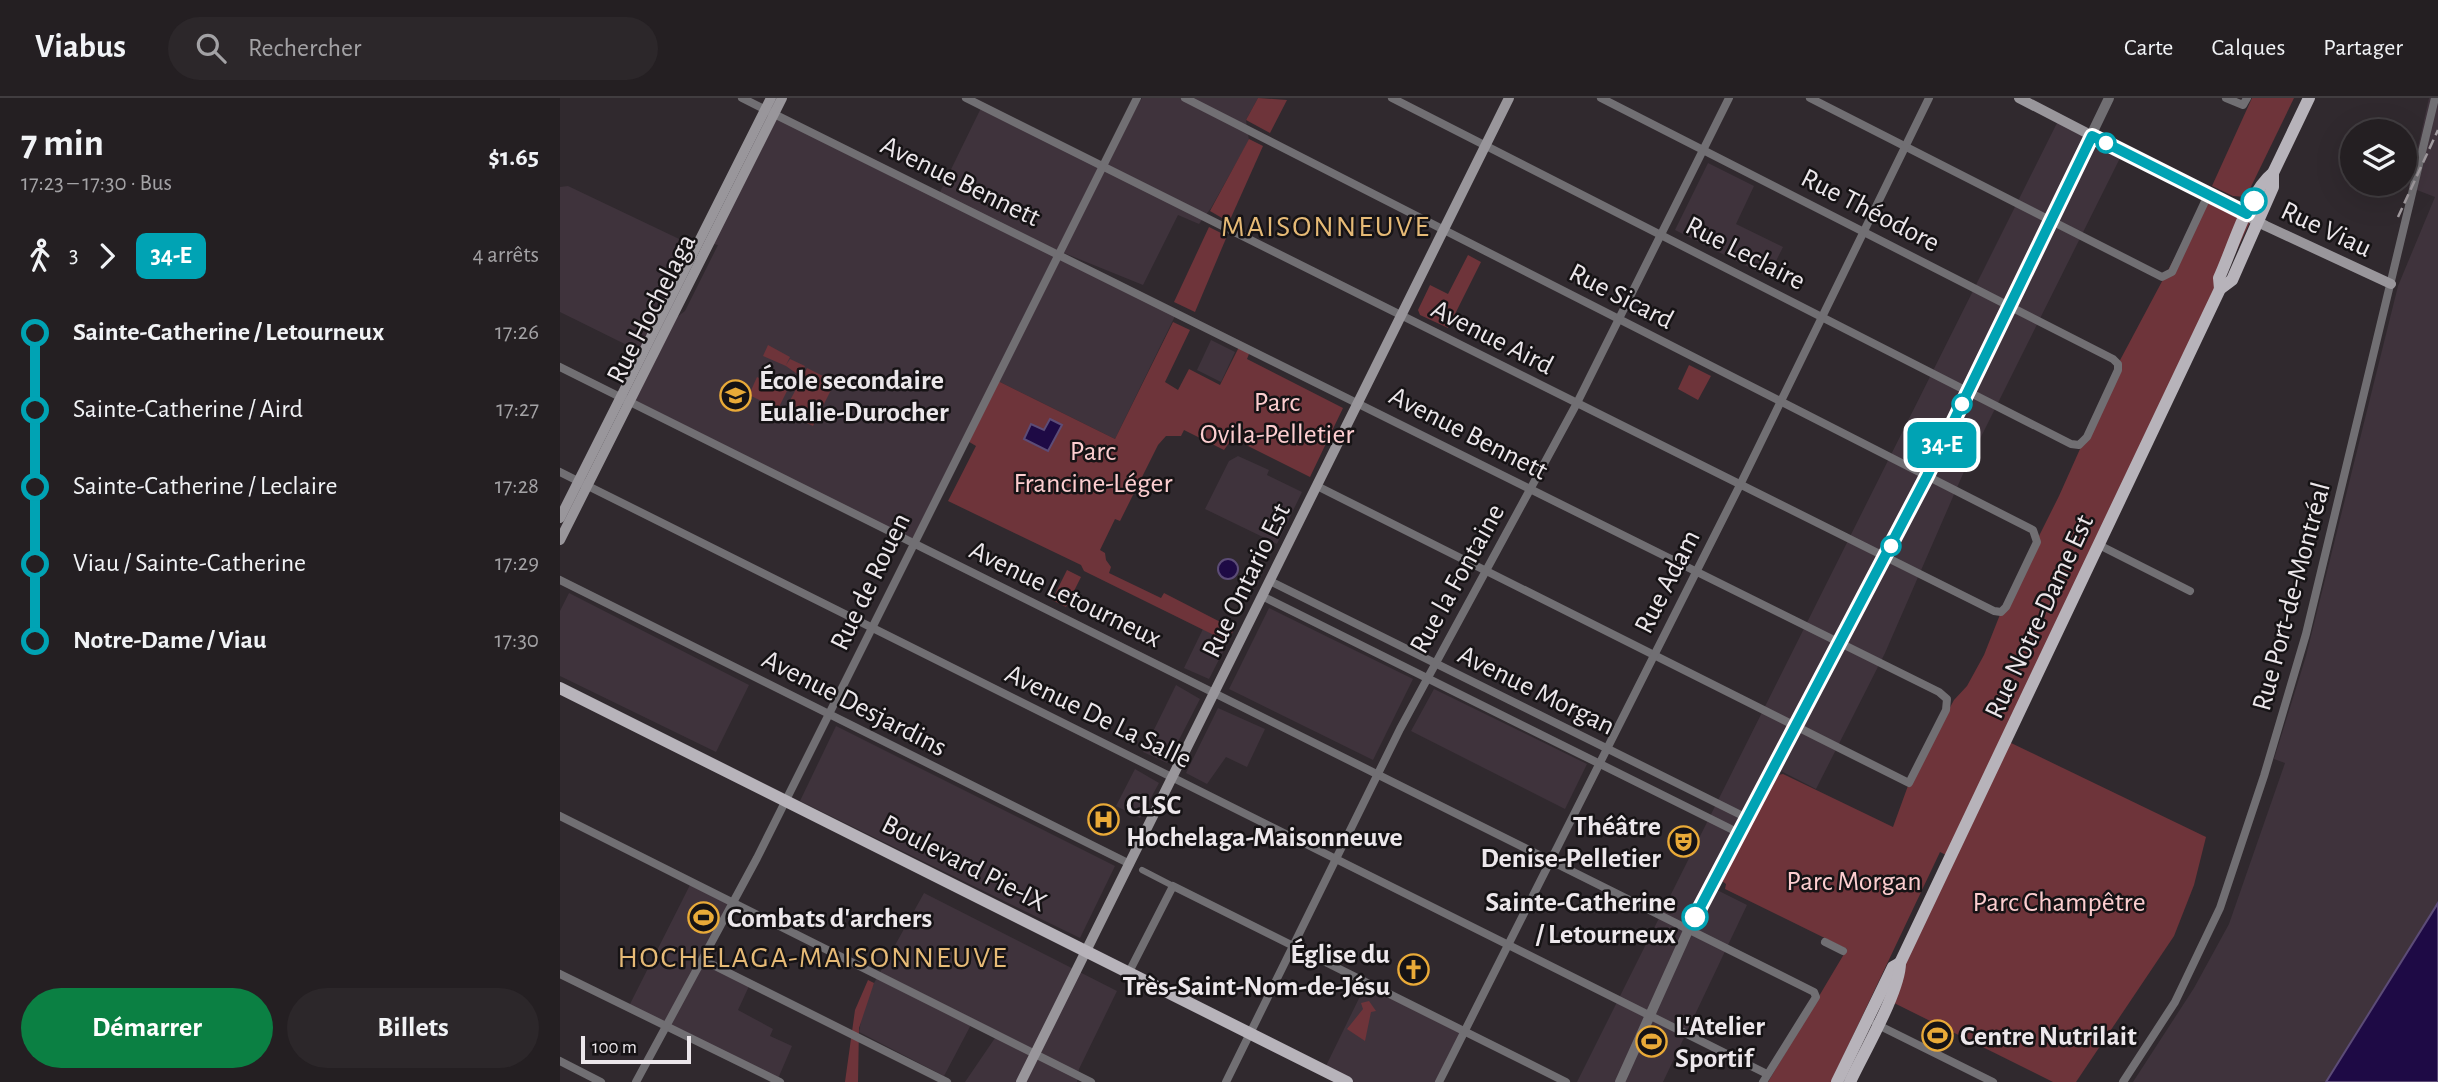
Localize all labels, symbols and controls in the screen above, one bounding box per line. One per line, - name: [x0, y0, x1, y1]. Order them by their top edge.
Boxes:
- search box: [168, 17, 658, 80]
- icon: search: [192, 29, 230, 67]
- text: Viabus: [35, 31, 126, 64]
- text: Rechercher: [248, 35, 361, 61]
- text: Carte: [2124, 36, 2173, 60]
- text: Calques: [2211, 36, 2285, 60]
- text: Partager: [2323, 36, 2403, 60]
- map controls: [2340, 119, 2417, 196]
- button: layers: [2340, 119, 2417, 196]
- text: 7 min: [21, 125, 104, 163]
- street label: Avenue Bennett: [876, 131, 1044, 232]
- unlabelled marker: [2096, 133, 2116, 153]
- text: $1.65: [488, 144, 539, 170]
- street label: Rue Théodore: [1796, 164, 1944, 258]
- text: 17:23 – 17:30 · Bus: [21, 172, 172, 195]
- unlabelled marker: [2241, 188, 2267, 214]
- street label: Rue Viau: [2276, 197, 2376, 263]
- district label: MAISONNEUVE: [1221, 212, 1431, 242]
- street label: Rue Leclaire: [1681, 212, 1809, 296]
- street label: Rue Hochelaga: [602, 230, 701, 388]
- icon: walk: [21, 237, 59, 275]
- icon: forward: [88, 237, 126, 275]
- text: 3: [69, 244, 78, 267]
- text: 34-E: [150, 244, 192, 268]
- text: 4 arrêts: [472, 244, 539, 267]
- street label: Rue Sicard: [1564, 259, 1678, 335]
- street label: Avenue Aird: [1427, 295, 1558, 380]
- text: Sainte-Catherine / Letourneux: [73, 319, 384, 345]
- text: 17:26: [495, 321, 539, 344]
- place label: École secondaire Eulalie-Durocher: [759, 364, 949, 427]
- school or university icon: École secondaire Eulalie-Durocher: [719, 378, 753, 412]
- street label: Avenue Bennett: [1385, 382, 1552, 486]
- park label: Parc Ovila-Pelletier: [1200, 389, 1354, 449]
- unlabelled marker: [1952, 394, 1972, 414]
- text: Sainte-Catherine / Aird: [73, 396, 303, 422]
- text: 17:27: [496, 398, 539, 421]
- line badge: 34-E: [1893, 422, 1991, 468]
- text: 34-E: [1921, 433, 1963, 457]
- park label: Parc Francine-Léger: [1013, 438, 1173, 498]
- text: Sainte-Catherine / Leclaire: [73, 473, 337, 499]
- text: 17:28: [495, 475, 539, 498]
- street label: Rue Port-de-Montréal: [2248, 479, 2336, 714]
- street label: Rue Ontario Est: [1197, 499, 1296, 662]
- street label: Rue la Fontaine: [1405, 499, 1510, 658]
- street label: Rue de Rouen: [826, 509, 916, 655]
- street label: Rue Notre-Dame Est: [1980, 511, 2099, 723]
- street label: Rue Adam: [1630, 526, 1706, 638]
- street label: Avenue Letourneux: [965, 536, 1165, 653]
- unlabelled marker: [1881, 536, 1901, 556]
- text: Viau / Sainte-Catherine: [73, 550, 306, 576]
- text: 17:29: [495, 552, 539, 575]
- text: Notre-Dame / Viau: [73, 627, 267, 653]
- text: 17:30: [495, 629, 539, 652]
- street label: Avenue Morgan: [1453, 641, 1619, 741]
- street label: Avenue Desjardins: [757, 645, 951, 762]
- street label: Avenue De La Salle: [1001, 660, 1196, 774]
- place label: CLSC Hochelaga-Maisonneuve: [1126, 792, 1403, 852]
- hospital icon: CLSC Hochelaga-Maisonneuve: [1086, 803, 1120, 837]
- street label: Boulevard Pie-IX: [877, 810, 1051, 917]
- place label: Théâtre Denise-Pelletier: [1480, 813, 1661, 873]
- theatre icon: Théâtre Denise-Pelletier: [1667, 824, 1701, 858]
- park label: Parc Morgan: [1786, 868, 1922, 896]
- place label: Sainte-Catherine / Letourneux: [1485, 889, 1676, 949]
- park label: Parc Champêtre: [1972, 889, 2146, 917]
- sports icon: Combats d'archers: [687, 900, 721, 934]
- marker: Sainte-Catherine / Letourneux: [1682, 904, 1708, 930]
- place label: Combats d'archers: [727, 905, 932, 933]
- place label: Église du Très-Saint-Nom-de-Jésu: [1123, 938, 1390, 1001]
- district label: HOCHELAGA-MAISONNEUVE: [617, 943, 1009, 973]
- church icon: Église du Très-Saint-Nom-de-Jésu: [1396, 952, 1430, 986]
- button: Démarrer: [21, 988, 273, 1068]
- button: Billets: [287, 988, 539, 1068]
- place label: L'Atelier Sportif: [1675, 1013, 1765, 1073]
- sports icon: Centre Nutrilait: [1920, 1018, 1954, 1052]
- place label: Centre Nutrilait: [1960, 1023, 2137, 1051]
- sports icon: L'Atelier Sportif: [1635, 1024, 1669, 1058]
- scale bar: [581, 1033, 691, 1065]
- text: 100 m: [592, 1038, 637, 1057]

